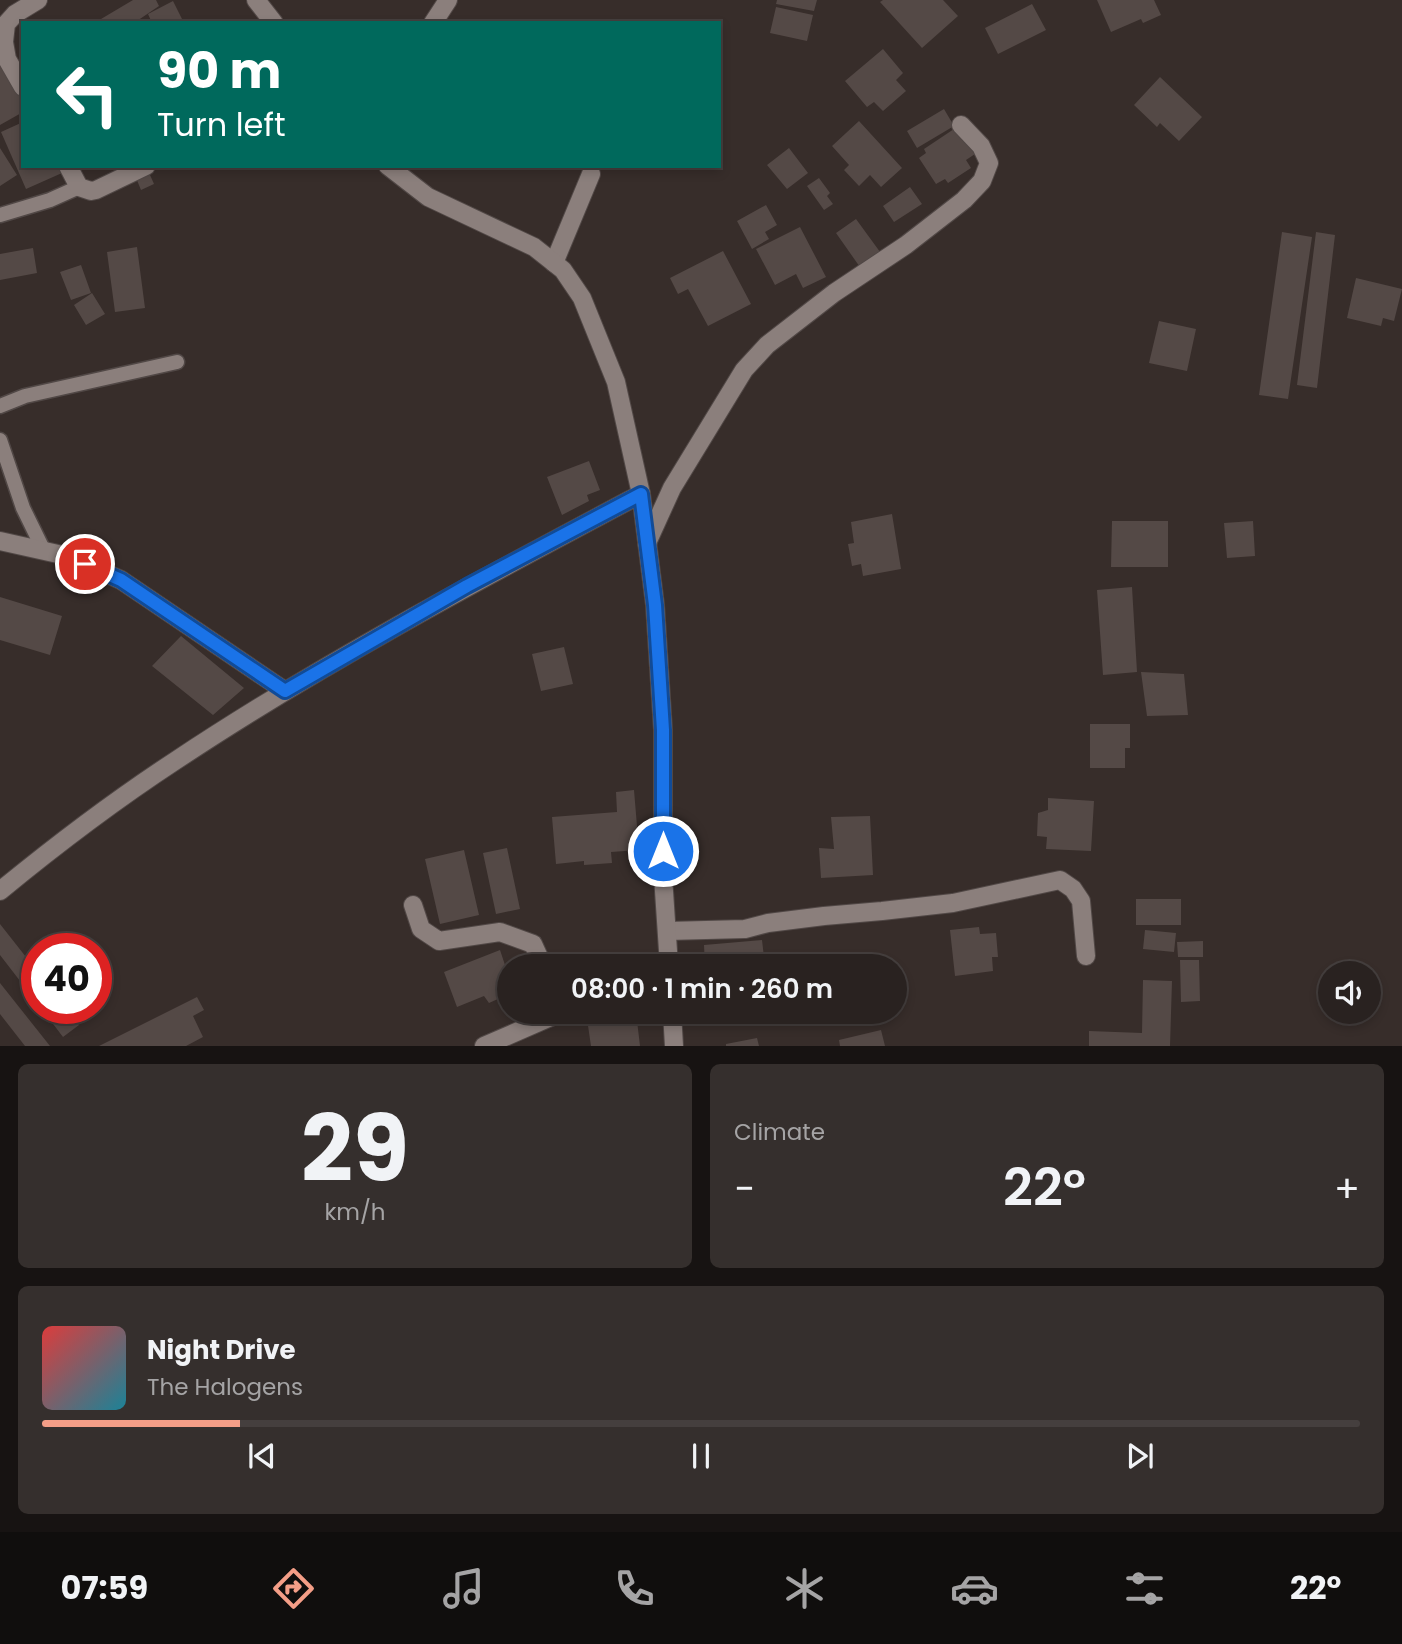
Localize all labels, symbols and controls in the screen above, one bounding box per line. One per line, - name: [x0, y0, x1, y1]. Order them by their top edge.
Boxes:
- text: 90 m: [157, 37, 281, 105]
- icon: left: [42, 49, 133, 140]
- text: Turn left: [157, 102, 286, 147]
- pin: [55, 534, 115, 594]
- icon: arrive: [66, 545, 104, 583]
- position arrow: [626, 814, 700, 888]
- speed limit sign: 40: [21, 933, 112, 1024]
- map controls: [1318, 961, 1381, 1024]
- button: sound: [1318, 961, 1381, 1024]
- text: 08:00 · 1 min · 260 m: [571, 971, 833, 1007]
- text: 29: [301, 1085, 409, 1213]
- text: Climate: [734, 1116, 825, 1148]
- text: 22°: [1003, 1151, 1086, 1224]
- text: −: [734, 1162, 755, 1215]
- text: +: [1334, 1162, 1360, 1215]
- text: km/h: [324, 1196, 386, 1228]
- text: Night Drive: [147, 1332, 295, 1368]
- text: The Halogens: [147, 1371, 303, 1403]
- icon: previous: [243, 1437, 281, 1475]
- icon: pause: [682, 1437, 720, 1475]
- icon: next: [1121, 1437, 1159, 1475]
- icon: directions: [269, 1564, 318, 1613]
- icon: music: [439, 1564, 488, 1613]
- icon: phone: [610, 1564, 659, 1613]
- icon: climate: [780, 1564, 829, 1613]
- icon: car: [950, 1564, 999, 1613]
- icon: filters: [1120, 1564, 1169, 1613]
- text: 07:59: [61, 1565, 148, 1610]
- text: 22°: [1290, 1565, 1341, 1610]

